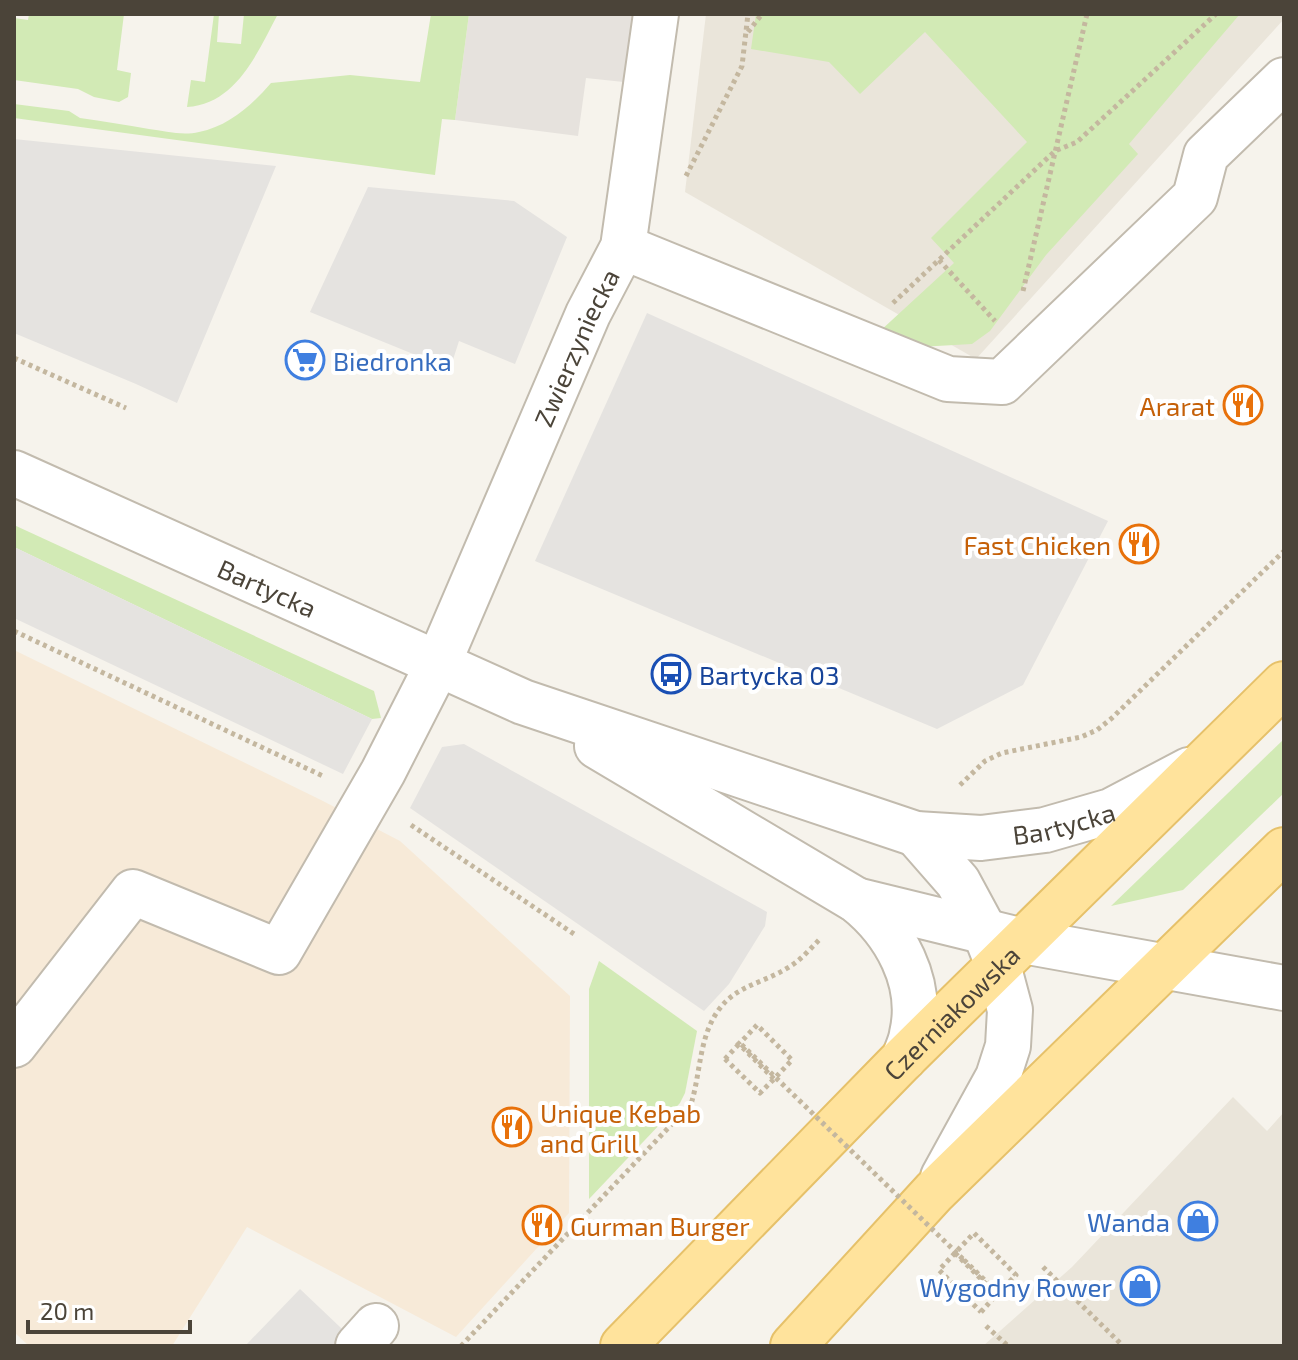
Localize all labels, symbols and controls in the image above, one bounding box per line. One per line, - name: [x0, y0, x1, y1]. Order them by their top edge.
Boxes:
- street label: Zwierzyniecka: [526, 263, 625, 431]
- supermarket icon: Biedronka: [284, 339, 326, 381]
- place label: Biedronka: [333, 345, 452, 376]
- restaurant icon: Ararat: [1222, 384, 1264, 426]
- place label: Ararat: [1140, 390, 1215, 421]
- restaurant icon: Fast Chicken: [1118, 523, 1160, 565]
- place label: Fast Chicken: [963, 529, 1111, 560]
- street label: Bartycka: [213, 551, 322, 623]
- bus stop icon: Bartycka 03: [650, 653, 692, 695]
- place label: Bartycka 03: [699, 659, 839, 690]
- street label: Bartycka: [1011, 795, 1118, 849]
- street label: Czerniakowska: [877, 938, 1025, 1086]
- place label: Unique Kebab and Grill: [540, 1097, 701, 1158]
- restaurant icon: Unique Kebab and Grill: [491, 1106, 533, 1148]
- shop icon: Wanda: [1177, 1200, 1219, 1242]
- restaurant icon: Gurman Burger: [521, 1204, 563, 1246]
- place label: Wanda: [1087, 1206, 1170, 1237]
- place label: Gurman Burger: [570, 1210, 750, 1241]
- shop icon: Wygodny Rower: [1119, 1265, 1161, 1307]
- place label: Wygodny Rower: [919, 1271, 1112, 1302]
- scale bar: [28, 1284, 190, 1334]
- text: 20 m: [40, 1296, 94, 1325]

